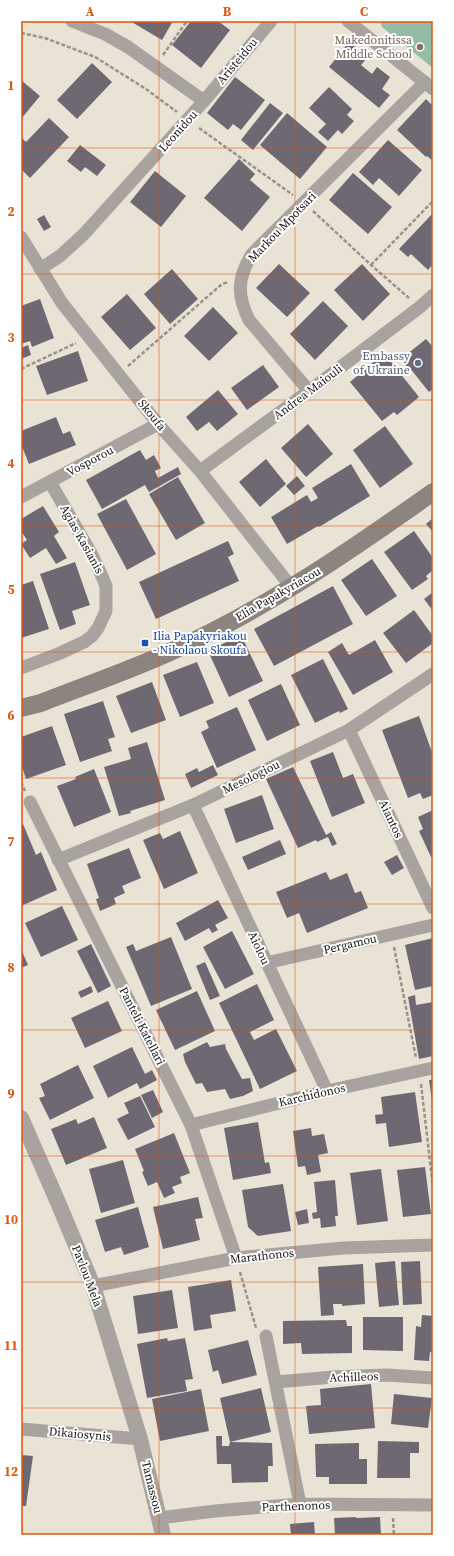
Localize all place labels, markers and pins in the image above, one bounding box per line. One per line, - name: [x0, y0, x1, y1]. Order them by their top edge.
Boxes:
- place label: Makedonitissa Middle School: [335, 32, 413, 62]
- marker: Makedonitissa Middle School: [415, 42, 425, 52]
- place label: Embassy of Ukraine: [353, 348, 411, 378]
- marker: Embassy of Ukraine: [413, 358, 423, 368]
- place label: Ilia Papakyriakou - Nikolaou Skoufa: [153, 628, 248, 658]
- marker: Ilia Papakyriakou - Nikolaou Skoufa: [140, 638, 150, 648]

